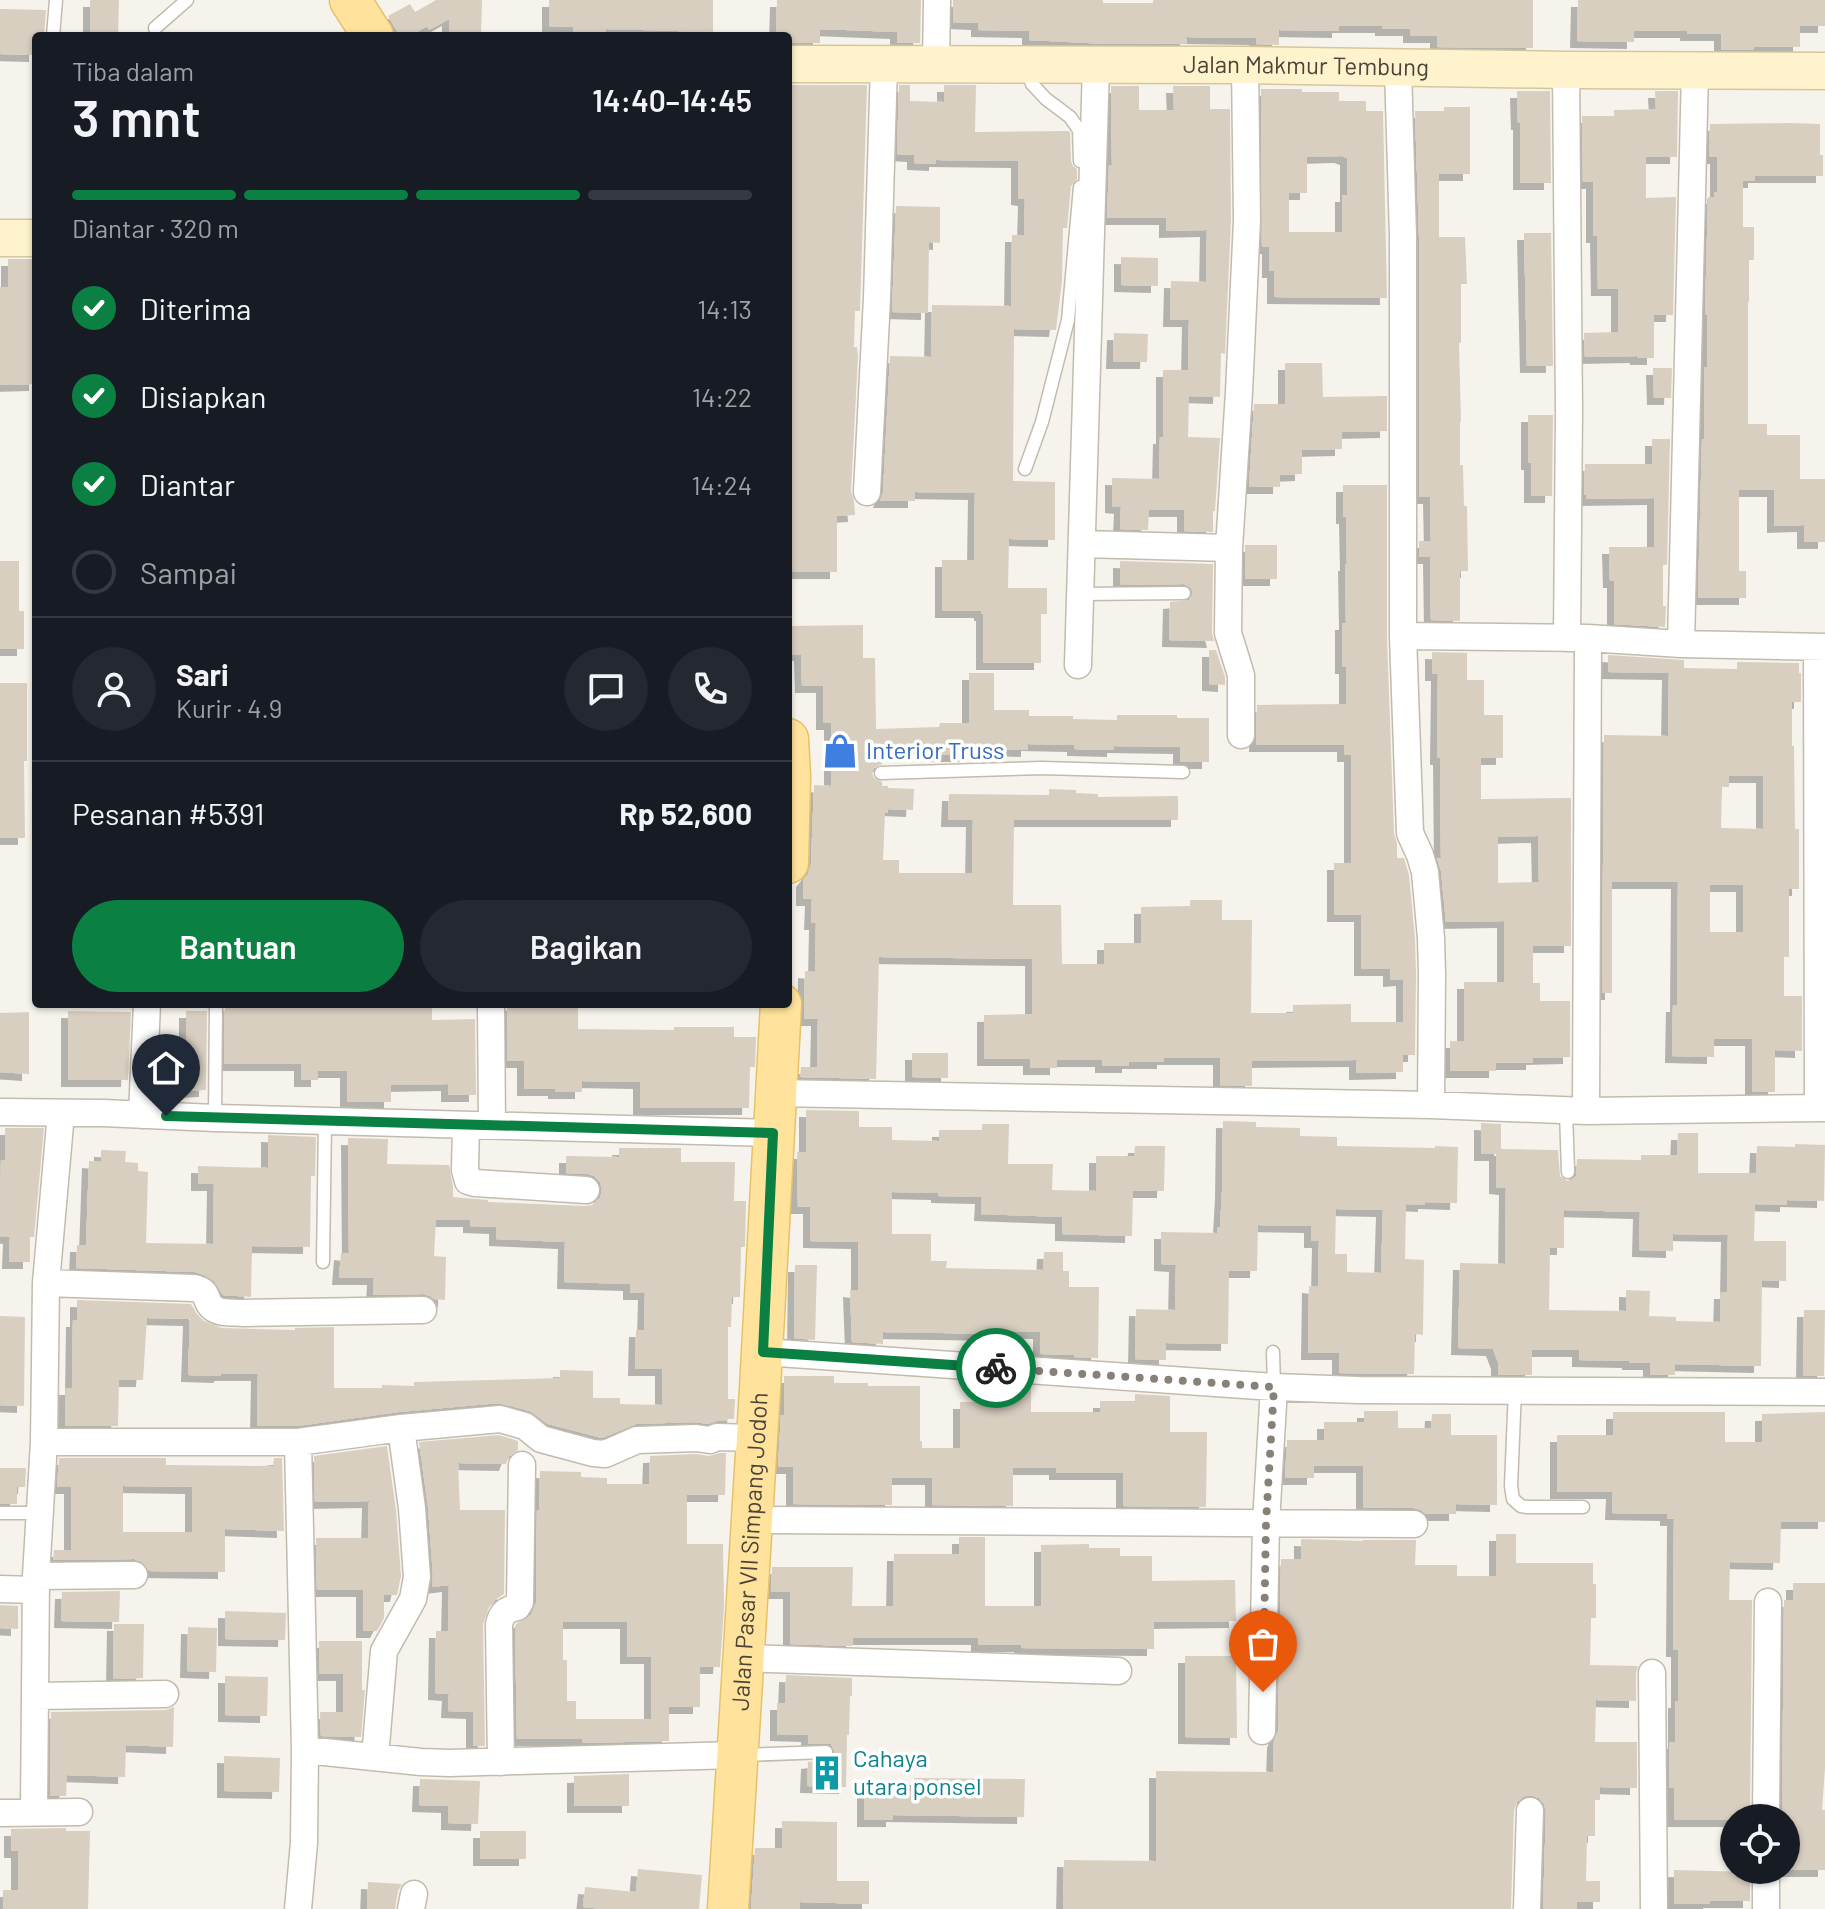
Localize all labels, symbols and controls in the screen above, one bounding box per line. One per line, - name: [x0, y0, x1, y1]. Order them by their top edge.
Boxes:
- street label: Jalan Makmur Tembung: [1183, 49, 1429, 81]
- text: Tiba dalam: [72, 55, 194, 86]
- text: 14:40–14:45: [592, 82, 752, 118]
- text: 3 mnt: [72, 85, 201, 147]
- text: Diantar · 320 m: [72, 212, 239, 243]
- icon: check: [72, 286, 116, 330]
- text: Diterima: [140, 290, 251, 326]
- text: 14:13: [697, 293, 752, 324]
- icon: check: [72, 374, 116, 418]
- text: Disiapkan: [140, 378, 266, 414]
- text: 14:22: [692, 381, 752, 412]
- icon: check: [72, 462, 116, 506]
- text: Diantar: [140, 466, 235, 502]
- text: 14:24: [691, 469, 752, 500]
- text: Sampai: [140, 554, 237, 590]
- button: person: [72, 647, 156, 731]
- button: chat: [564, 647, 648, 731]
- button: phone: [668, 647, 752, 731]
- text: Sari: [176, 656, 229, 692]
- text: Kurir · 4.9: [176, 692, 282, 723]
- shop icon: Interior Truss: [821, 732, 859, 770]
- place label: Interior Truss: [866, 735, 1005, 764]
- text: Pesanan #5391: [72, 795, 265, 831]
- text: Rp 52,600: [619, 795, 752, 831]
- button: Bantuan: [72, 900, 404, 992]
- button: Bagikan: [420, 900, 752, 992]
- pin: [132, 1034, 200, 1116]
- icon: home: [144, 1046, 188, 1090]
- courier: [956, 1328, 1036, 1408]
- icon: bike: [974, 1346, 1018, 1390]
- street label: Jalan Pasar VII Simpang Jodoh: [724, 1392, 773, 1712]
- pin: [1229, 1610, 1297, 1692]
- icon: bag: [1241, 1622, 1285, 1666]
- place label: Cahaya utara ponsel: [853, 1743, 982, 1800]
- building icon: Cahaya utara ponsel: [808, 1754, 846, 1792]
- map controls: [1720, 1804, 1800, 1884]
- button: locate: [1720, 1804, 1800, 1884]

